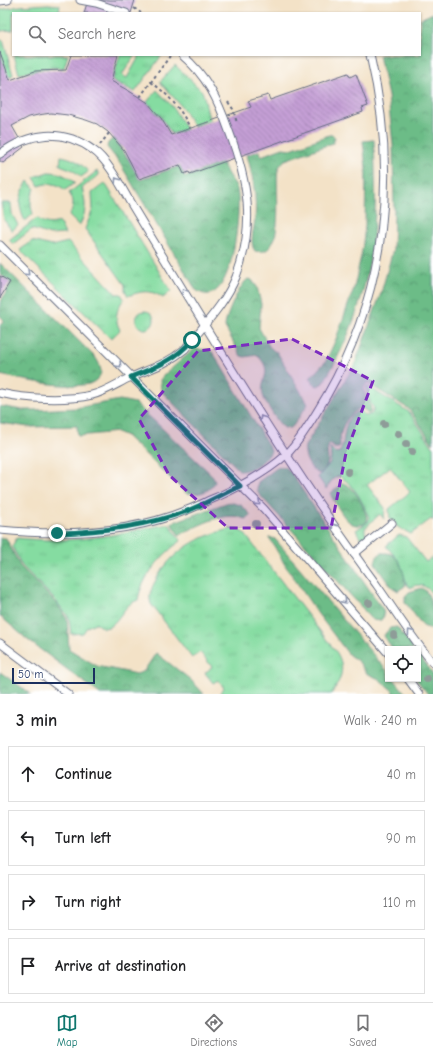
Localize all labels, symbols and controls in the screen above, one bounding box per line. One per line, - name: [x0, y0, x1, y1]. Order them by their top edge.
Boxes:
- search box: [12, 12, 421, 56]
- icon: search: [26, 23, 48, 45]
- text: Search here: [58, 25, 136, 43]
- one-way arrow: [114, 177, 122, 184]
- one-way arrow: [22, 268, 30, 276]
- one-way arrow: [181, 288, 189, 295]
- route start: [183, 331, 201, 349]
- one-way arrow: [114, 360, 122, 368]
- one-way arrow: [260, 415, 267, 422]
- one-way arrow: [253, 499, 261, 506]
- one-way arrow: [331, 523, 339, 530]
- route end: [48, 524, 66, 542]
- one-way arrow: [339, 596, 346, 604]
- one-way arrow: [408, 629, 415, 636]
- map controls: [385, 646, 421, 682]
- button: locate: [385, 646, 421, 682]
- scale bar: [12, 666, 95, 685]
- text: 50 m: [18, 668, 43, 681]
- text: 3 min: [16, 711, 57, 730]
- text: Walk · 240 m: [344, 713, 417, 728]
- icon: ahead: [17, 763, 39, 785]
- text: Continue: [55, 765, 112, 783]
- text: 40 m: [387, 767, 416, 782]
- icon: left: [17, 827, 39, 849]
- text: Turn left: [55, 829, 111, 847]
- text: 90 m: [386, 831, 416, 846]
- icon: right: [17, 891, 39, 913]
- text: Turn right: [55, 893, 121, 911]
- text: 110 m: [383, 895, 416, 910]
- icon: arrive: [17, 955, 39, 977]
- text: Arrive at destination: [55, 957, 186, 975]
- tab: Map: [56, 1012, 78, 1049]
- tab: Directions: [190, 1012, 237, 1049]
- tab: Saved: [349, 1012, 377, 1049]

